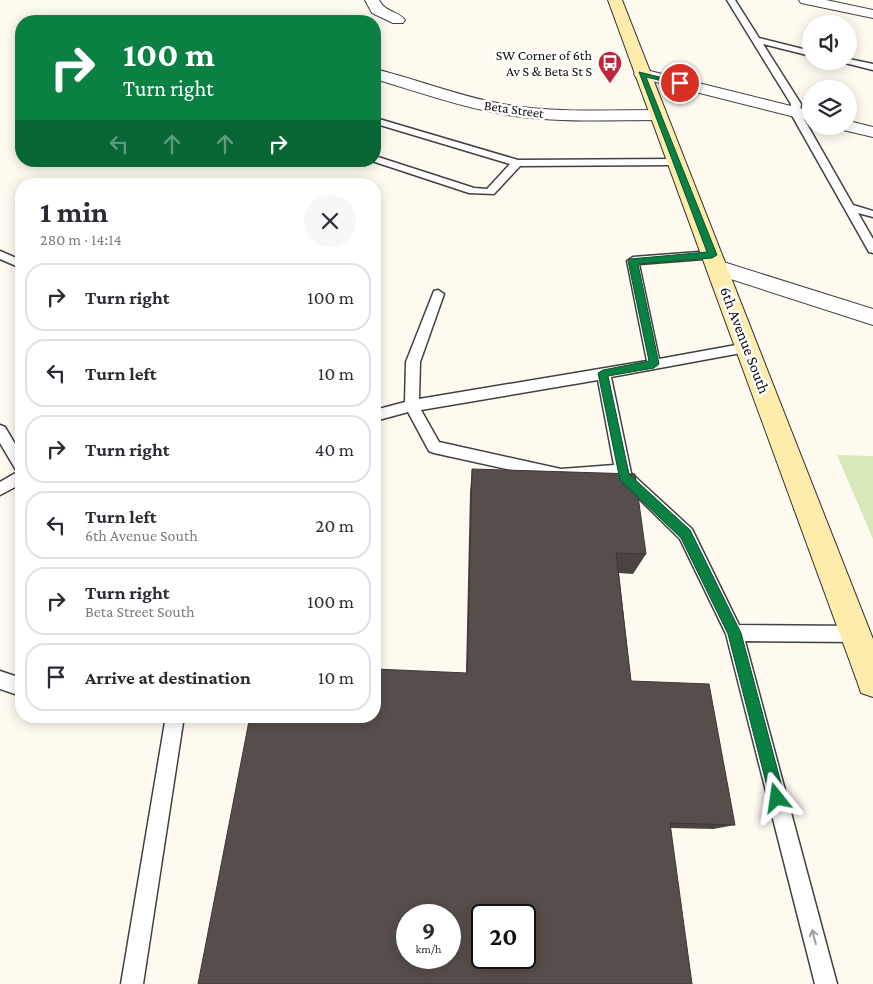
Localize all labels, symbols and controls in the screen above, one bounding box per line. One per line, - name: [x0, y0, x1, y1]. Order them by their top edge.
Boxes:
- map controls: [802, 15, 857, 135]
- button: sound: [802, 15, 857, 70]
- icon: right: [40, 35, 105, 100]
- text: 100 m: [123, 35, 215, 74]
- place label: SW Corner of 6th Av S & Beta St S: [496, 47, 592, 79]
- bus stop icon: SW Corner of 6th Av S & Beta St S: [597, 50, 623, 84]
- pin: [659, 62, 701, 104]
- icon: arrive: [666, 69, 694, 97]
- text: Turn right: [123, 76, 214, 101]
- button: layers: [802, 80, 857, 135]
- street label: Beta Street: [483, 97, 545, 121]
- icon: left: [105, 130, 133, 158]
- icon: ahead: [158, 130, 186, 158]
- icon: ahead: [211, 130, 239, 158]
- icon: right: [264, 130, 292, 158]
- text: 1 min: [40, 195, 108, 228]
- button: close: [304, 195, 356, 247]
- text: 280 m · 14:14: [40, 231, 122, 248]
- icon: right: [42, 283, 70, 311]
- street label: 6th Avenue South: [717, 284, 773, 396]
- text: Turn right: [85, 287, 170, 308]
- text: 100 m: [307, 287, 354, 308]
- icon: left: [42, 359, 70, 387]
- text: Turn left: [85, 363, 157, 384]
- text: 10 m: [318, 363, 354, 384]
- icon: right: [42, 435, 70, 463]
- text: Turn right: [85, 439, 170, 460]
- text: 40 m: [315, 439, 354, 460]
- text: Turn left: [85, 506, 157, 527]
- icon: left: [42, 511, 70, 539]
- text: 20 m: [315, 515, 354, 536]
- text: 6th Avenue South: [85, 527, 198, 544]
- text: Turn right: [85, 582, 170, 603]
- icon: right: [42, 587, 70, 615]
- text: 100 m: [307, 591, 354, 612]
- text: Beta Street South: [85, 603, 195, 620]
- icon: arrive: [42, 663, 70, 691]
- text: Arrive at destination: [85, 667, 251, 688]
- text: 10 m: [318, 667, 354, 688]
- position arrow: [750, 771, 802, 823]
- speed limit sign: 20: [471, 904, 536, 969]
- text: 9: [422, 917, 435, 944]
- one-way arrow: [808, 929, 818, 945]
- text: km/h: [416, 942, 441, 956]

